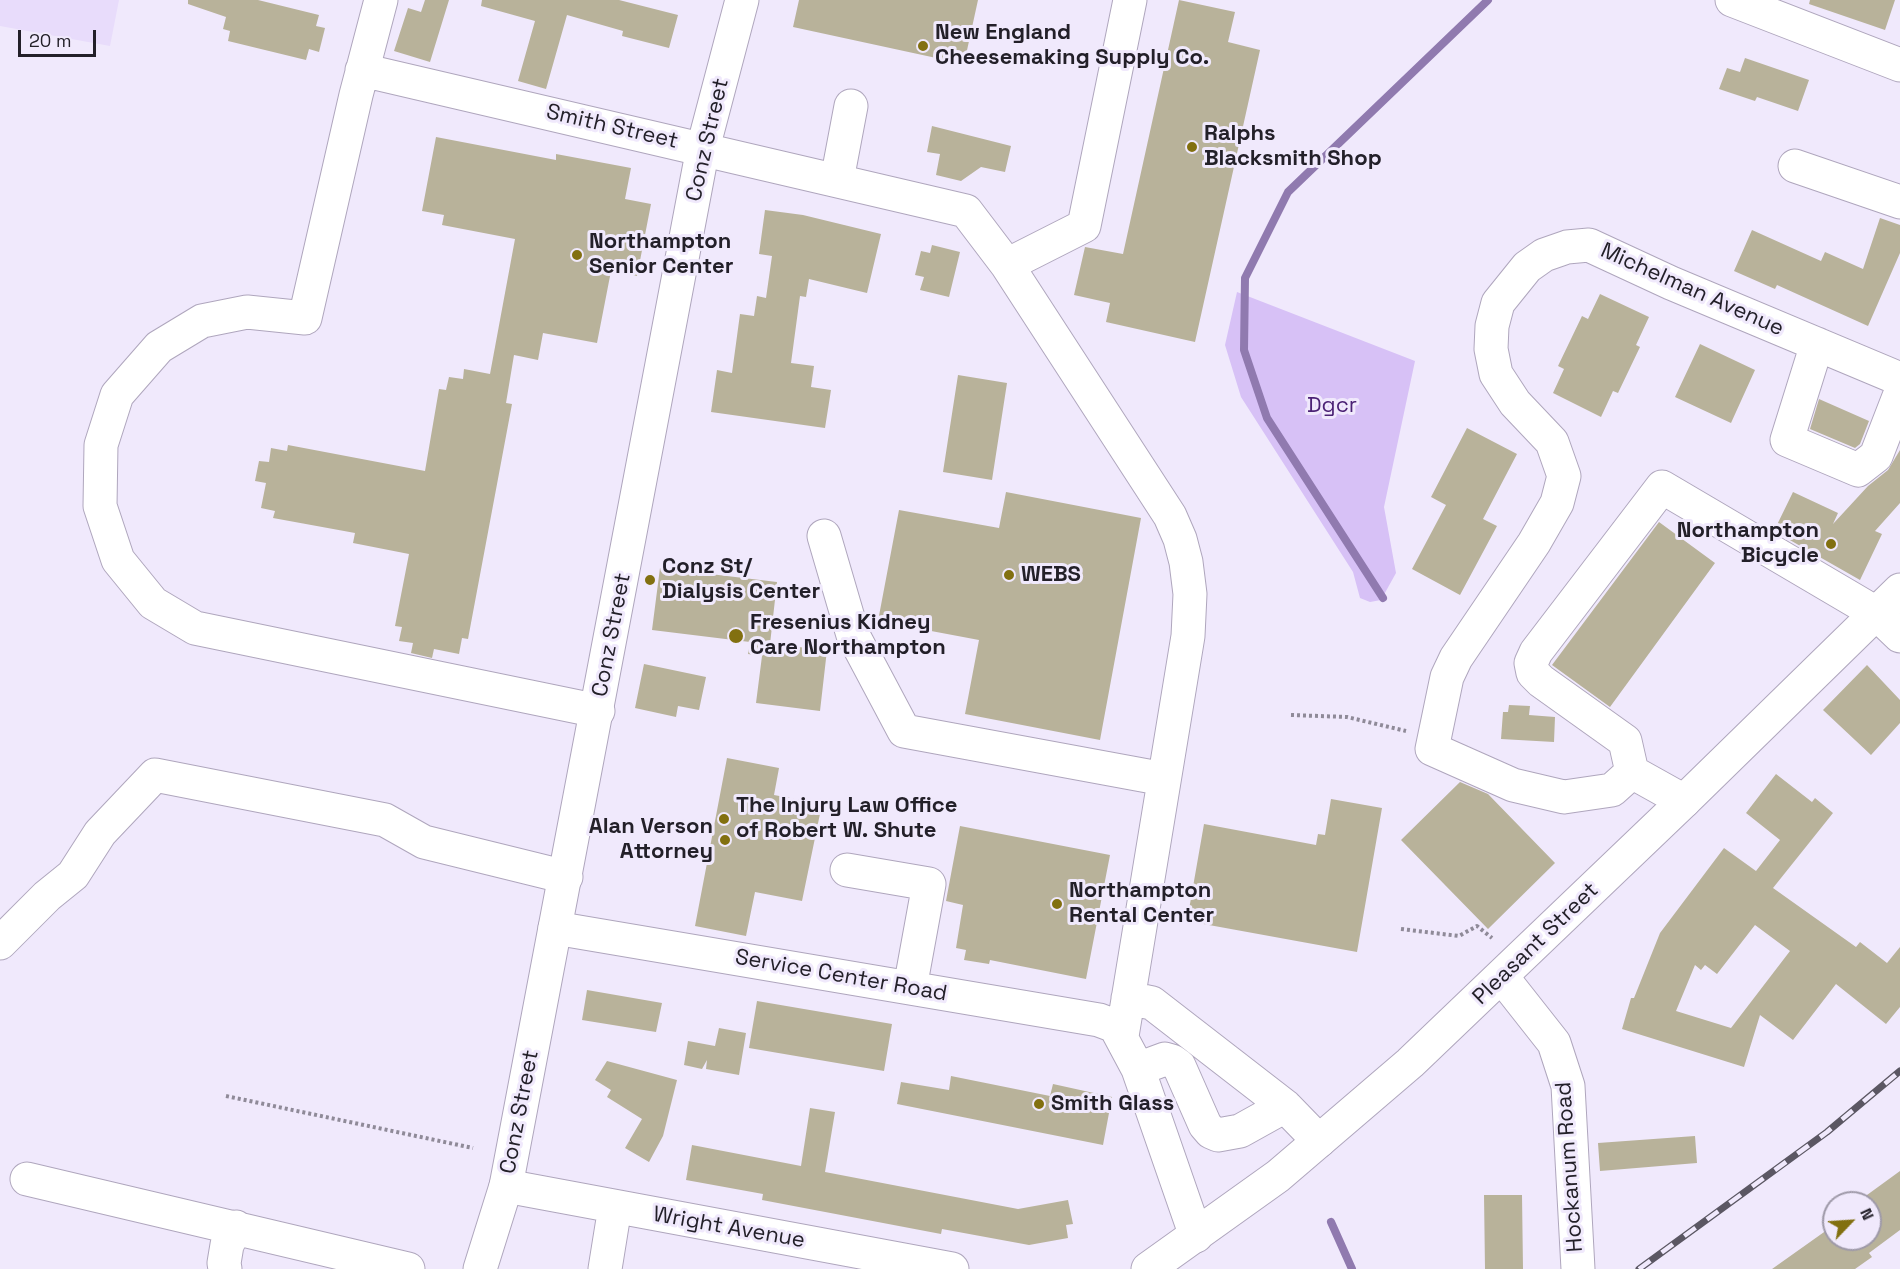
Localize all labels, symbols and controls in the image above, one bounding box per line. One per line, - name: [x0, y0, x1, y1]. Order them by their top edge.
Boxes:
- scale bar: [21, 18, 99, 56]
- place label: New England Cheesemaking Supply Co.: [935, 20, 1209, 72]
- text: 20 m: [29, 29, 72, 52]
- marker: New England Cheesemaking Supply Co.: [916, 39, 930, 53]
- street label: Conz Street: [681, 76, 735, 204]
- street label: Smith Street: [544, 99, 680, 155]
- place label: Ralphs Blacksmith Shop: [1204, 121, 1382, 172]
- marker: Ralphs Blacksmith Shop: [1185, 140, 1199, 154]
- place label: Northampton Senior Center: [589, 229, 733, 280]
- street label: Michelman Avenue: [1596, 238, 1788, 342]
- marker: Northampton Senior Center: [570, 248, 584, 262]
- park label: Dgcr: [1307, 393, 1357, 419]
- place label: Northampton Bicycle: [1677, 518, 1819, 570]
- marker: Northampton Bicycle: [1824, 537, 1838, 551]
- place label: Conz St/ Dialysis Center: [662, 554, 820, 606]
- place label: WEBS: [1021, 562, 1081, 588]
- marker: WEBS: [1002, 568, 1016, 582]
- street label: Conz Street: [587, 571, 637, 699]
- marker: Conz St/ Dialysis Center: [643, 573, 657, 587]
- place label: Fresenius Kidney Care Northampton: [750, 610, 946, 662]
- marker: Fresenius Kidney Care Northampton: [727, 627, 745, 645]
- place label: The Injury Law Office of Robert W. Shute: [736, 793, 957, 844]
- marker: The Injury Law Office of Robert W. Shute: [717, 812, 731, 826]
- place label: Alan Verson Attorney: [589, 814, 713, 866]
- marker: Alan Verson Attorney: [718, 833, 732, 847]
- street label: Pleasant Street: [1468, 877, 1604, 1011]
- place label: Northampton Rental Center: [1069, 878, 1214, 930]
- marker: Northampton Rental Center: [1050, 897, 1064, 911]
- street label: Service Center Road: [733, 944, 949, 1008]
- street label: Conz Street: [495, 1048, 545, 1176]
- street label: Hockanum Road: [1551, 1081, 1589, 1253]
- place label: Smith Glass: [1051, 1091, 1174, 1117]
- marker: Smith Glass: [1032, 1097, 1046, 1111]
- north arrow: [1822, 1191, 1882, 1251]
- street label: Wright Avenue: [651, 1202, 807, 1254]
- text: N: [1855, 1205, 1879, 1223]

